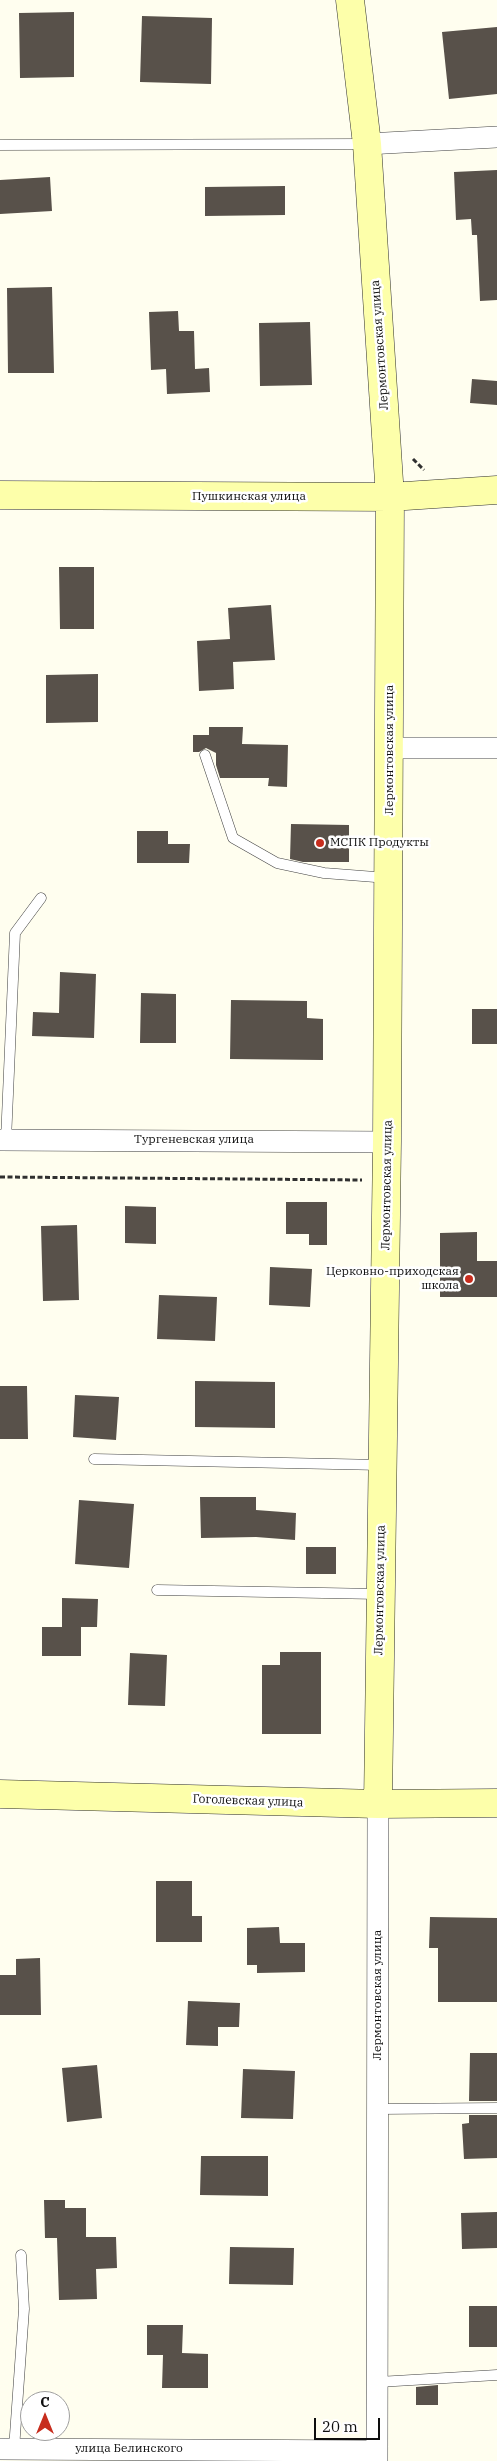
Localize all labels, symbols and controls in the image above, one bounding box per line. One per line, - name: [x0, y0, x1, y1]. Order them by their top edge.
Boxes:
- street label: Лермонтовская улица: [368, 279, 392, 411]
- street label: Пушкинская улица: [192, 490, 306, 504]
- street label: Лермонтовская улица: [383, 685, 397, 815]
- place label: МСПК Продукты: [330, 836, 429, 850]
- marker: МСПК Продукты: [314, 837, 326, 849]
- street label: Лермонтовская улица: [379, 1120, 395, 1250]
- street label: Тургеневская улица: [134, 1133, 254, 1147]
- place label: Церковно-приходская школа: [326, 1265, 459, 1293]
- marker: Церковно-приходская школа: [463, 1273, 475, 1285]
- street label: Лермонтовская улица: [372, 1525, 388, 1655]
- street label: Гоголевская улица: [192, 1792, 304, 1810]
- street label: Лермонтовская улица: [371, 1930, 385, 2060]
- north arrow: [20, 2391, 70, 2441]
- text: С: [40, 2393, 50, 2411]
- scale bar: [317, 2408, 383, 2440]
- text: 20 m: [322, 2417, 358, 2436]
- street label: улица Белинского: [75, 2442, 183, 2456]

